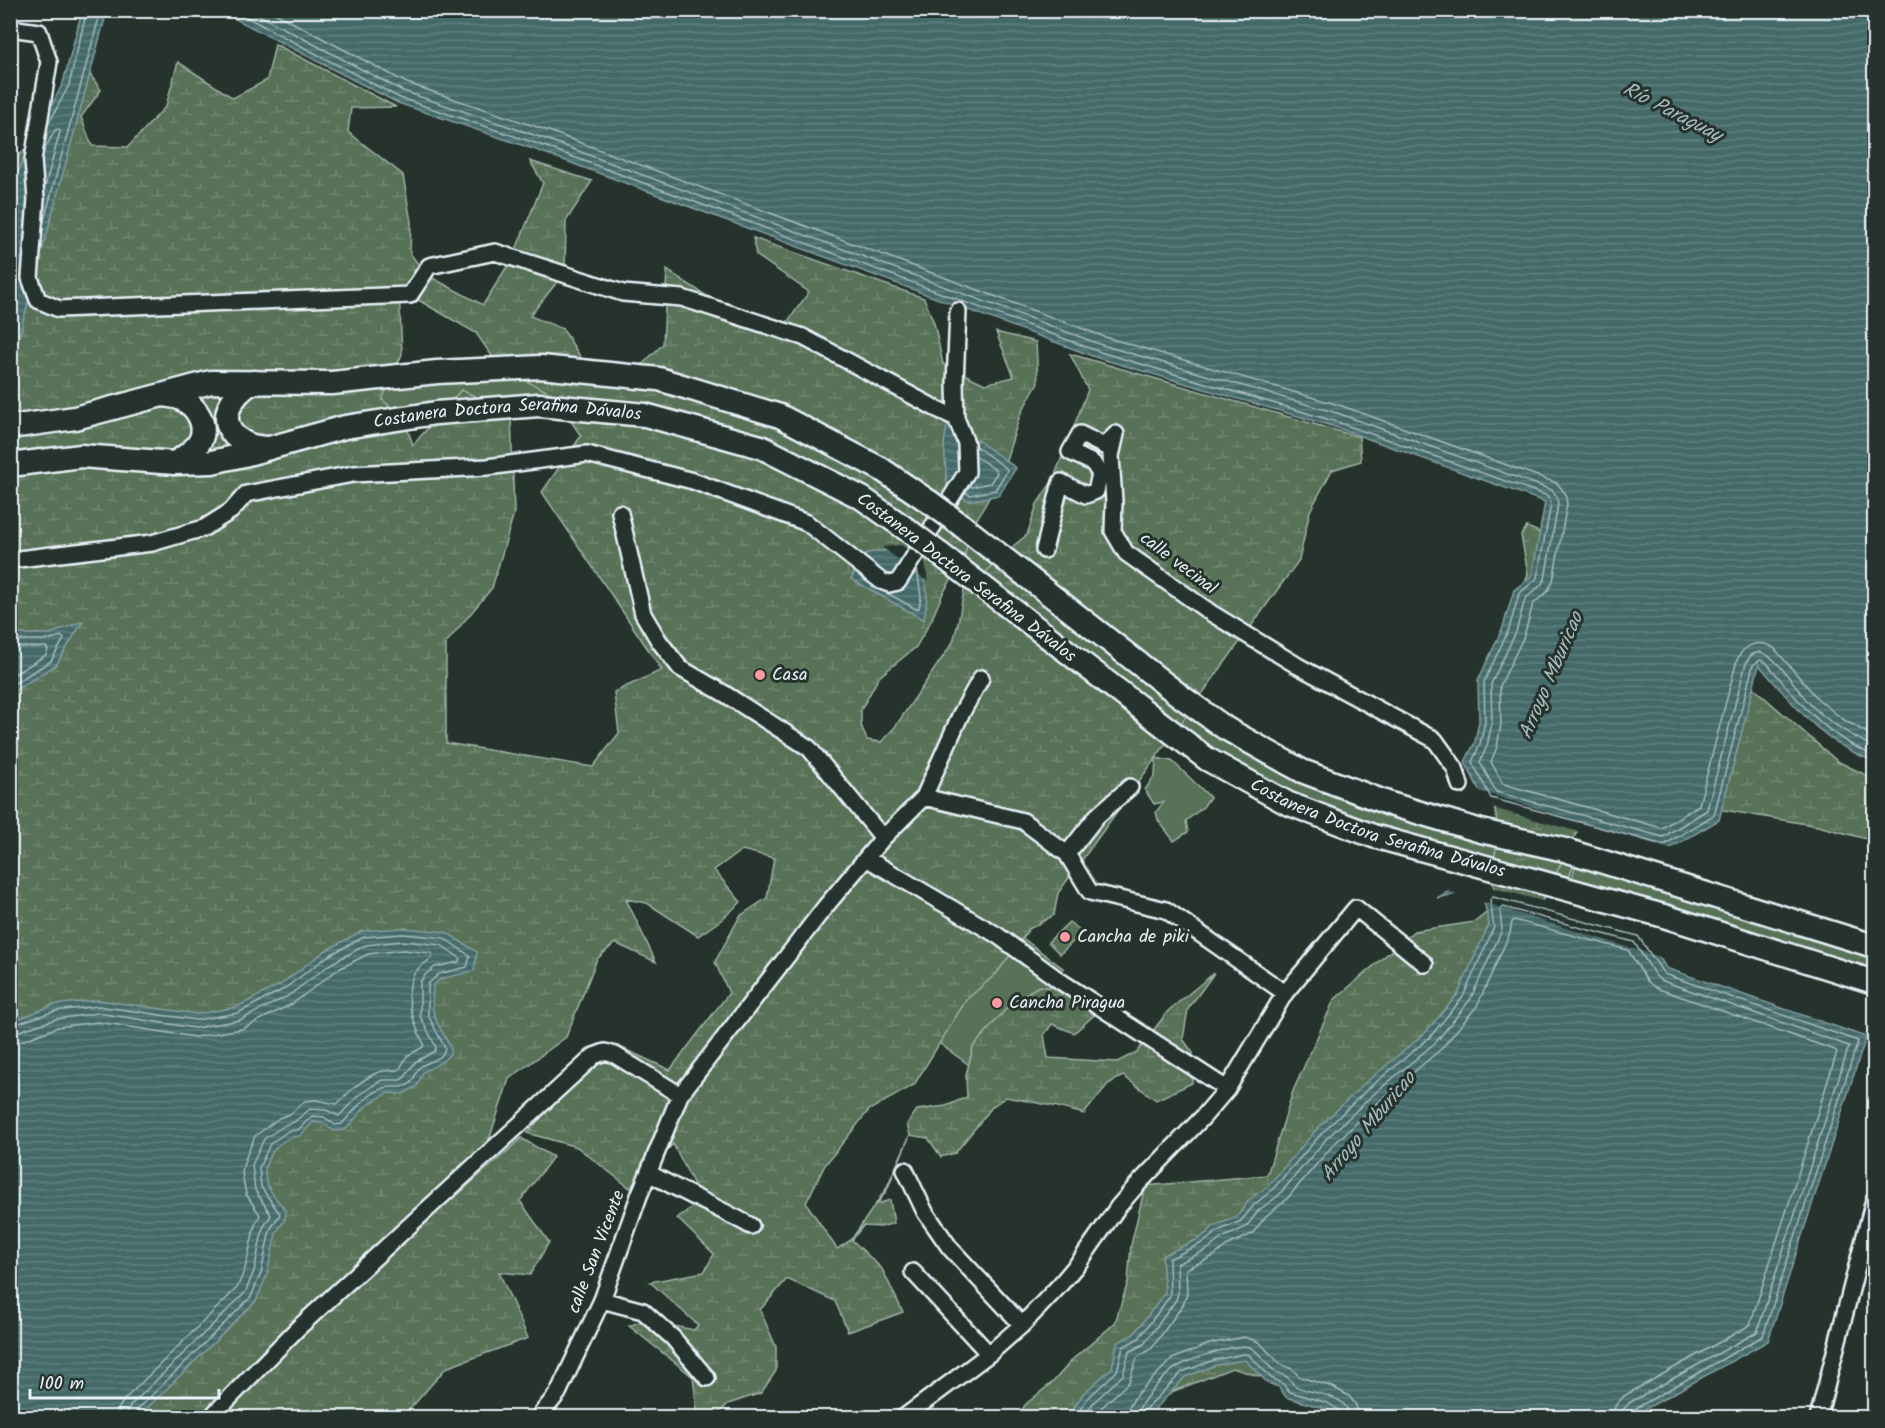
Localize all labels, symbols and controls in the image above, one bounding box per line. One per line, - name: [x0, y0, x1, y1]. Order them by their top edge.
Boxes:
- water label: Río Paraguay: [1617, 74, 1730, 153]
- street label: Costanera Doctora Serafina Dávalos: [371, 390, 643, 437]
- street label: Costanera Doctora Serafina Dávalos: [850, 485, 1082, 671]
- street label: calle vecinal: [1133, 525, 1224, 603]
- water label: Arroyo Mburicao: [1511, 606, 1594, 745]
- place label: Casa: [772, 661, 807, 690]
- marker: Casa: [753, 668, 767, 682]
- street label: Costanera Doctora Serafina Dávalos: [1244, 771, 1509, 886]
- place label: Cancha de piki: [1077, 923, 1190, 952]
- marker: Cancha de piki: [1058, 930, 1072, 944]
- place label: Cancha Piragua: [1009, 989, 1125, 1018]
- marker: Cancha Piragua: [990, 996, 1004, 1010]
- water label: Arroyo Mburicao: [1313, 1063, 1426, 1189]
- street label: calle San Vicente: [560, 1186, 634, 1318]
- scale bar: [30, 1362, 219, 1400]
- text: 100 m: [39, 1370, 84, 1399]

